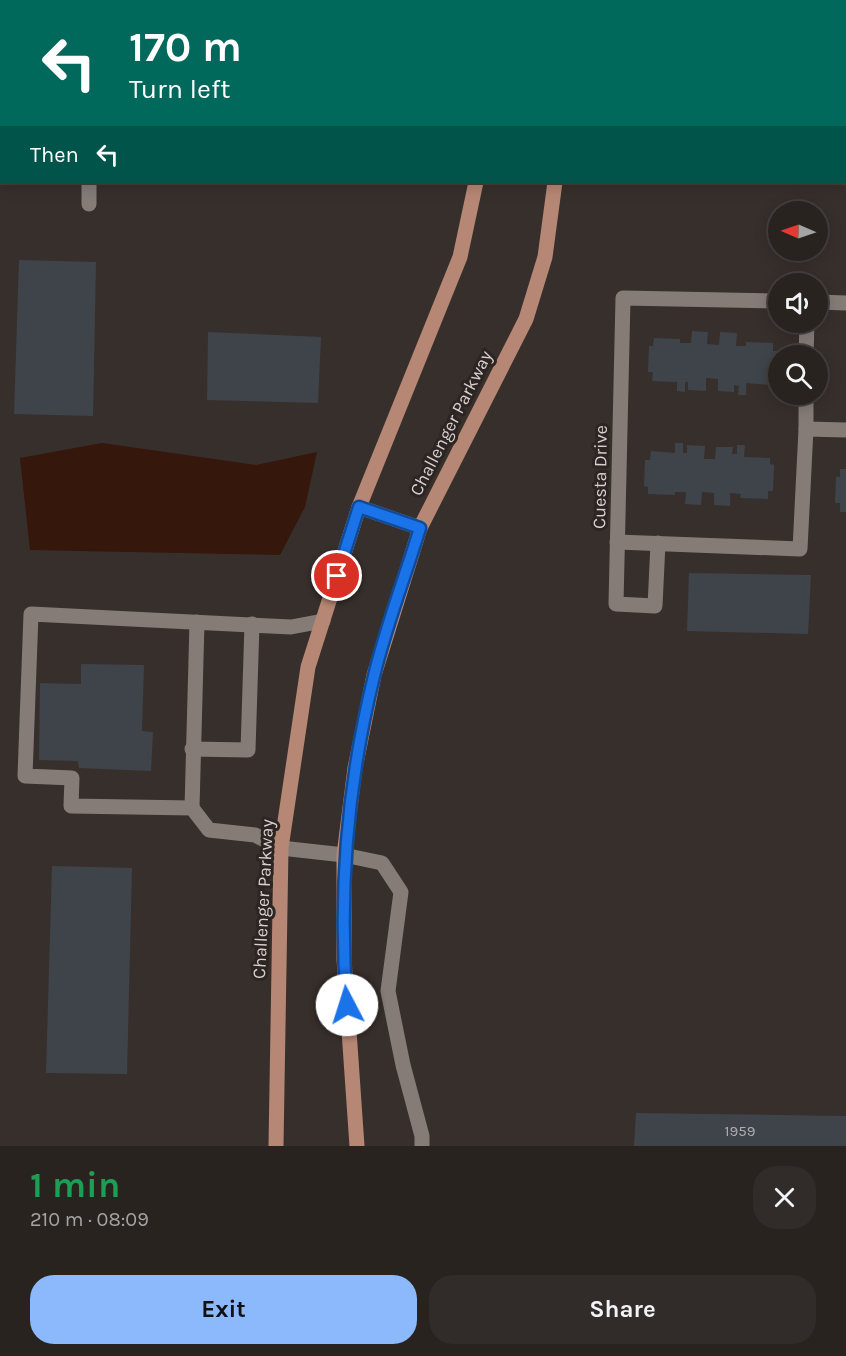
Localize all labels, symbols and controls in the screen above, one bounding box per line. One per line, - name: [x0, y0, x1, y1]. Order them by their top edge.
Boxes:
- text: 170 m: [129, 22, 242, 72]
- icon: left: [30, 24, 108, 102]
- text: Turn left: [129, 73, 230, 105]
- icon: left: [91, 138, 124, 171]
- text: Then: [30, 142, 79, 168]
- north arrow: [768, 201, 828, 261]
- map controls: [768, 201, 828, 405]
- button: sound: [768, 273, 828, 333]
- button: search: [768, 345, 828, 405]
- street label: Challenger Parkway: [405, 346, 497, 499]
- street label: Cuesta Drive: [588, 425, 612, 529]
- pin: [311, 550, 362, 601]
- icon: arrive: [320, 559, 353, 592]
- street label: Challenger Parkway: [248, 818, 278, 979]
- position arrow: [315, 973, 379, 1037]
- house number: 1959: [725, 1122, 755, 1140]
- text: 1 min: [30, 1164, 120, 1206]
- button: close: [753, 1166, 816, 1229]
- text: 210 m · 08:09: [30, 1208, 149, 1231]
- button: Exit: [30, 1275, 417, 1344]
- button: Share: [429, 1275, 816, 1344]

